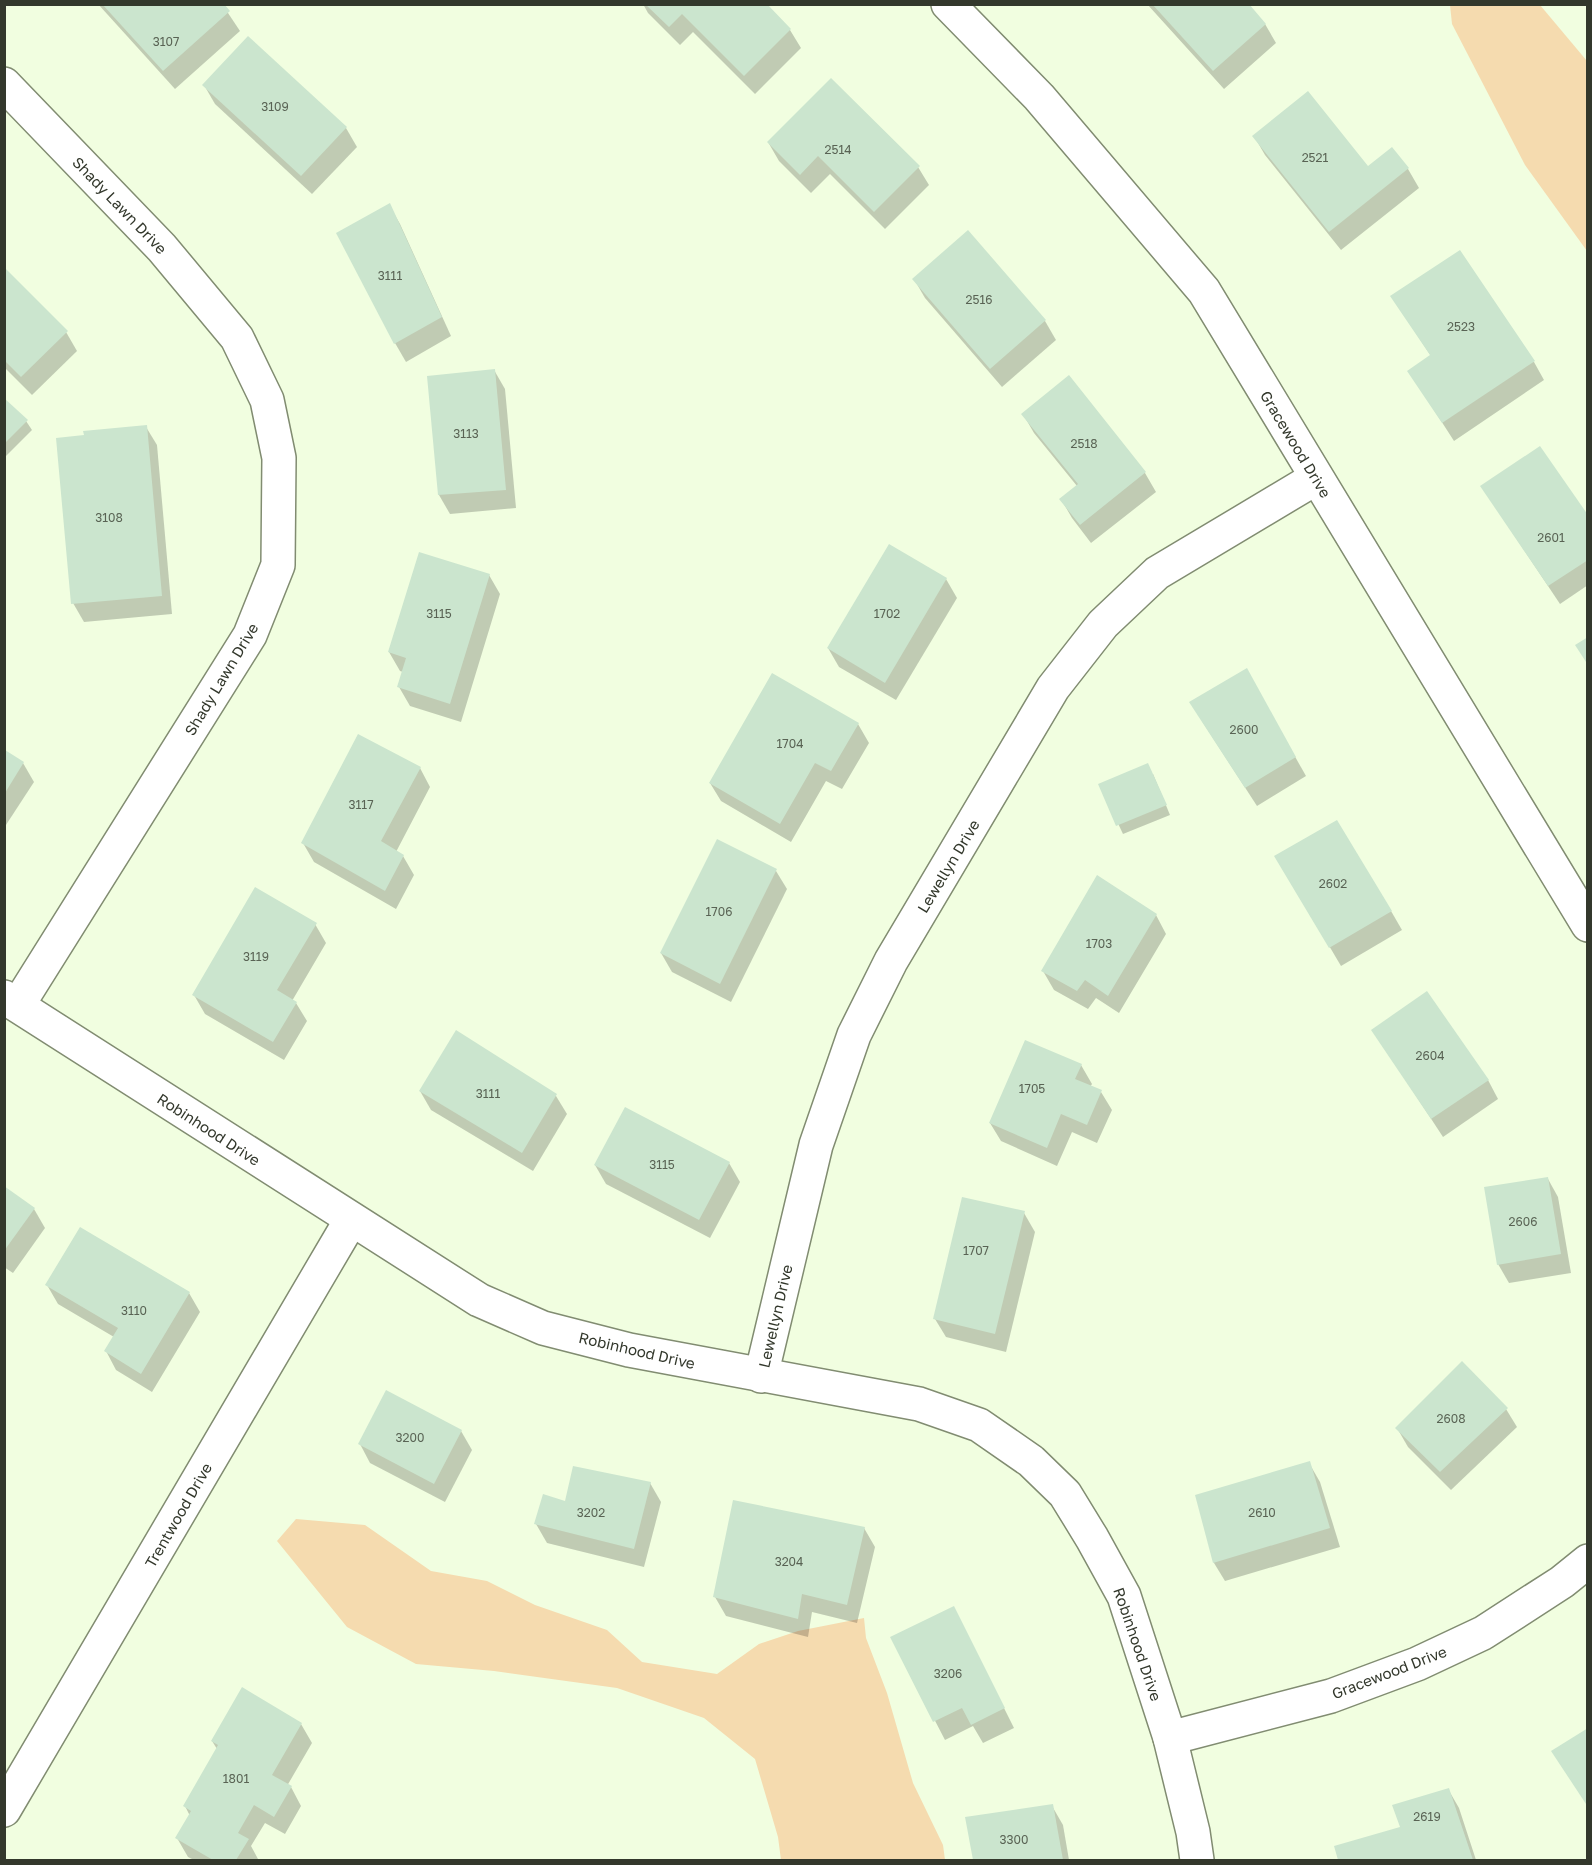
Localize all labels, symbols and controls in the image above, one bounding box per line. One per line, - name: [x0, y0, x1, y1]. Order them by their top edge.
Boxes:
- house number: 3107: [153, 34, 179, 49]
- house number: 3109: [261, 99, 289, 114]
- house number: 2514: [824, 142, 852, 157]
- house number: 2521: [1302, 150, 1329, 165]
- street label: Shady Lawn Drive: [69, 153, 171, 258]
- house number: 3111: [378, 268, 402, 283]
- house number: 2516: [965, 292, 993, 307]
- house number: 2523: [1447, 319, 1475, 334]
- street label: Gracewood Drive: [1257, 387, 1335, 501]
- house number: 3113: [453, 426, 479, 441]
- house number: 2518: [1070, 436, 1098, 451]
- house number: 3108: [95, 510, 123, 525]
- house number: 2601: [1537, 530, 1565, 545]
- house number: 3115: [426, 606, 452, 621]
- house number: 1702: [874, 606, 900, 621]
- street label: Shady Lawn Drive: [180, 619, 262, 738]
- house number: 2600: [1229, 722, 1259, 737]
- house number: 1704: [777, 736, 803, 751]
- house number: 3117: [348, 797, 374, 812]
- street label: Lewellyn Drive: [913, 816, 983, 916]
- house number: 2602: [1319, 876, 1347, 891]
- house number: 1706: [706, 904, 732, 919]
- house number: 1703: [1086, 936, 1112, 951]
- house number: 3119: [243, 949, 269, 964]
- house number: 2604: [1416, 1048, 1444, 1063]
- house number: 1705: [1019, 1081, 1045, 1096]
- house number: 3111: [476, 1086, 500, 1101]
- street label: Robinhood Drive: [154, 1089, 264, 1169]
- house number: 3115: [649, 1157, 675, 1172]
- house number: 2606: [1509, 1214, 1537, 1229]
- house number: 1707: [963, 1243, 989, 1258]
- street label: Lewellyn Drive: [754, 1262, 796, 1369]
- house number: 3110: [121, 1303, 147, 1318]
- street label: Robinhood Drive: [577, 1328, 697, 1372]
- house number: 2608: [1437, 1411, 1465, 1426]
- house number: 3200: [396, 1430, 424, 1445]
- street label: Trentwood Drive: [141, 1459, 215, 1570]
- house number: 3202: [577, 1505, 605, 1520]
- house number: 2610: [1248, 1505, 1276, 1520]
- house number: 3204: [775, 1554, 803, 1569]
- street label: Robinhood Drive: [1110, 1585, 1166, 1703]
- street label: Gracewood Drive: [1329, 1642, 1449, 1702]
- house number: 3206: [934, 1666, 962, 1681]
- house number: 1801: [223, 1771, 249, 1786]
- house number: 2619: [1413, 1809, 1441, 1824]
- house number: 3300: [1000, 1832, 1028, 1847]

